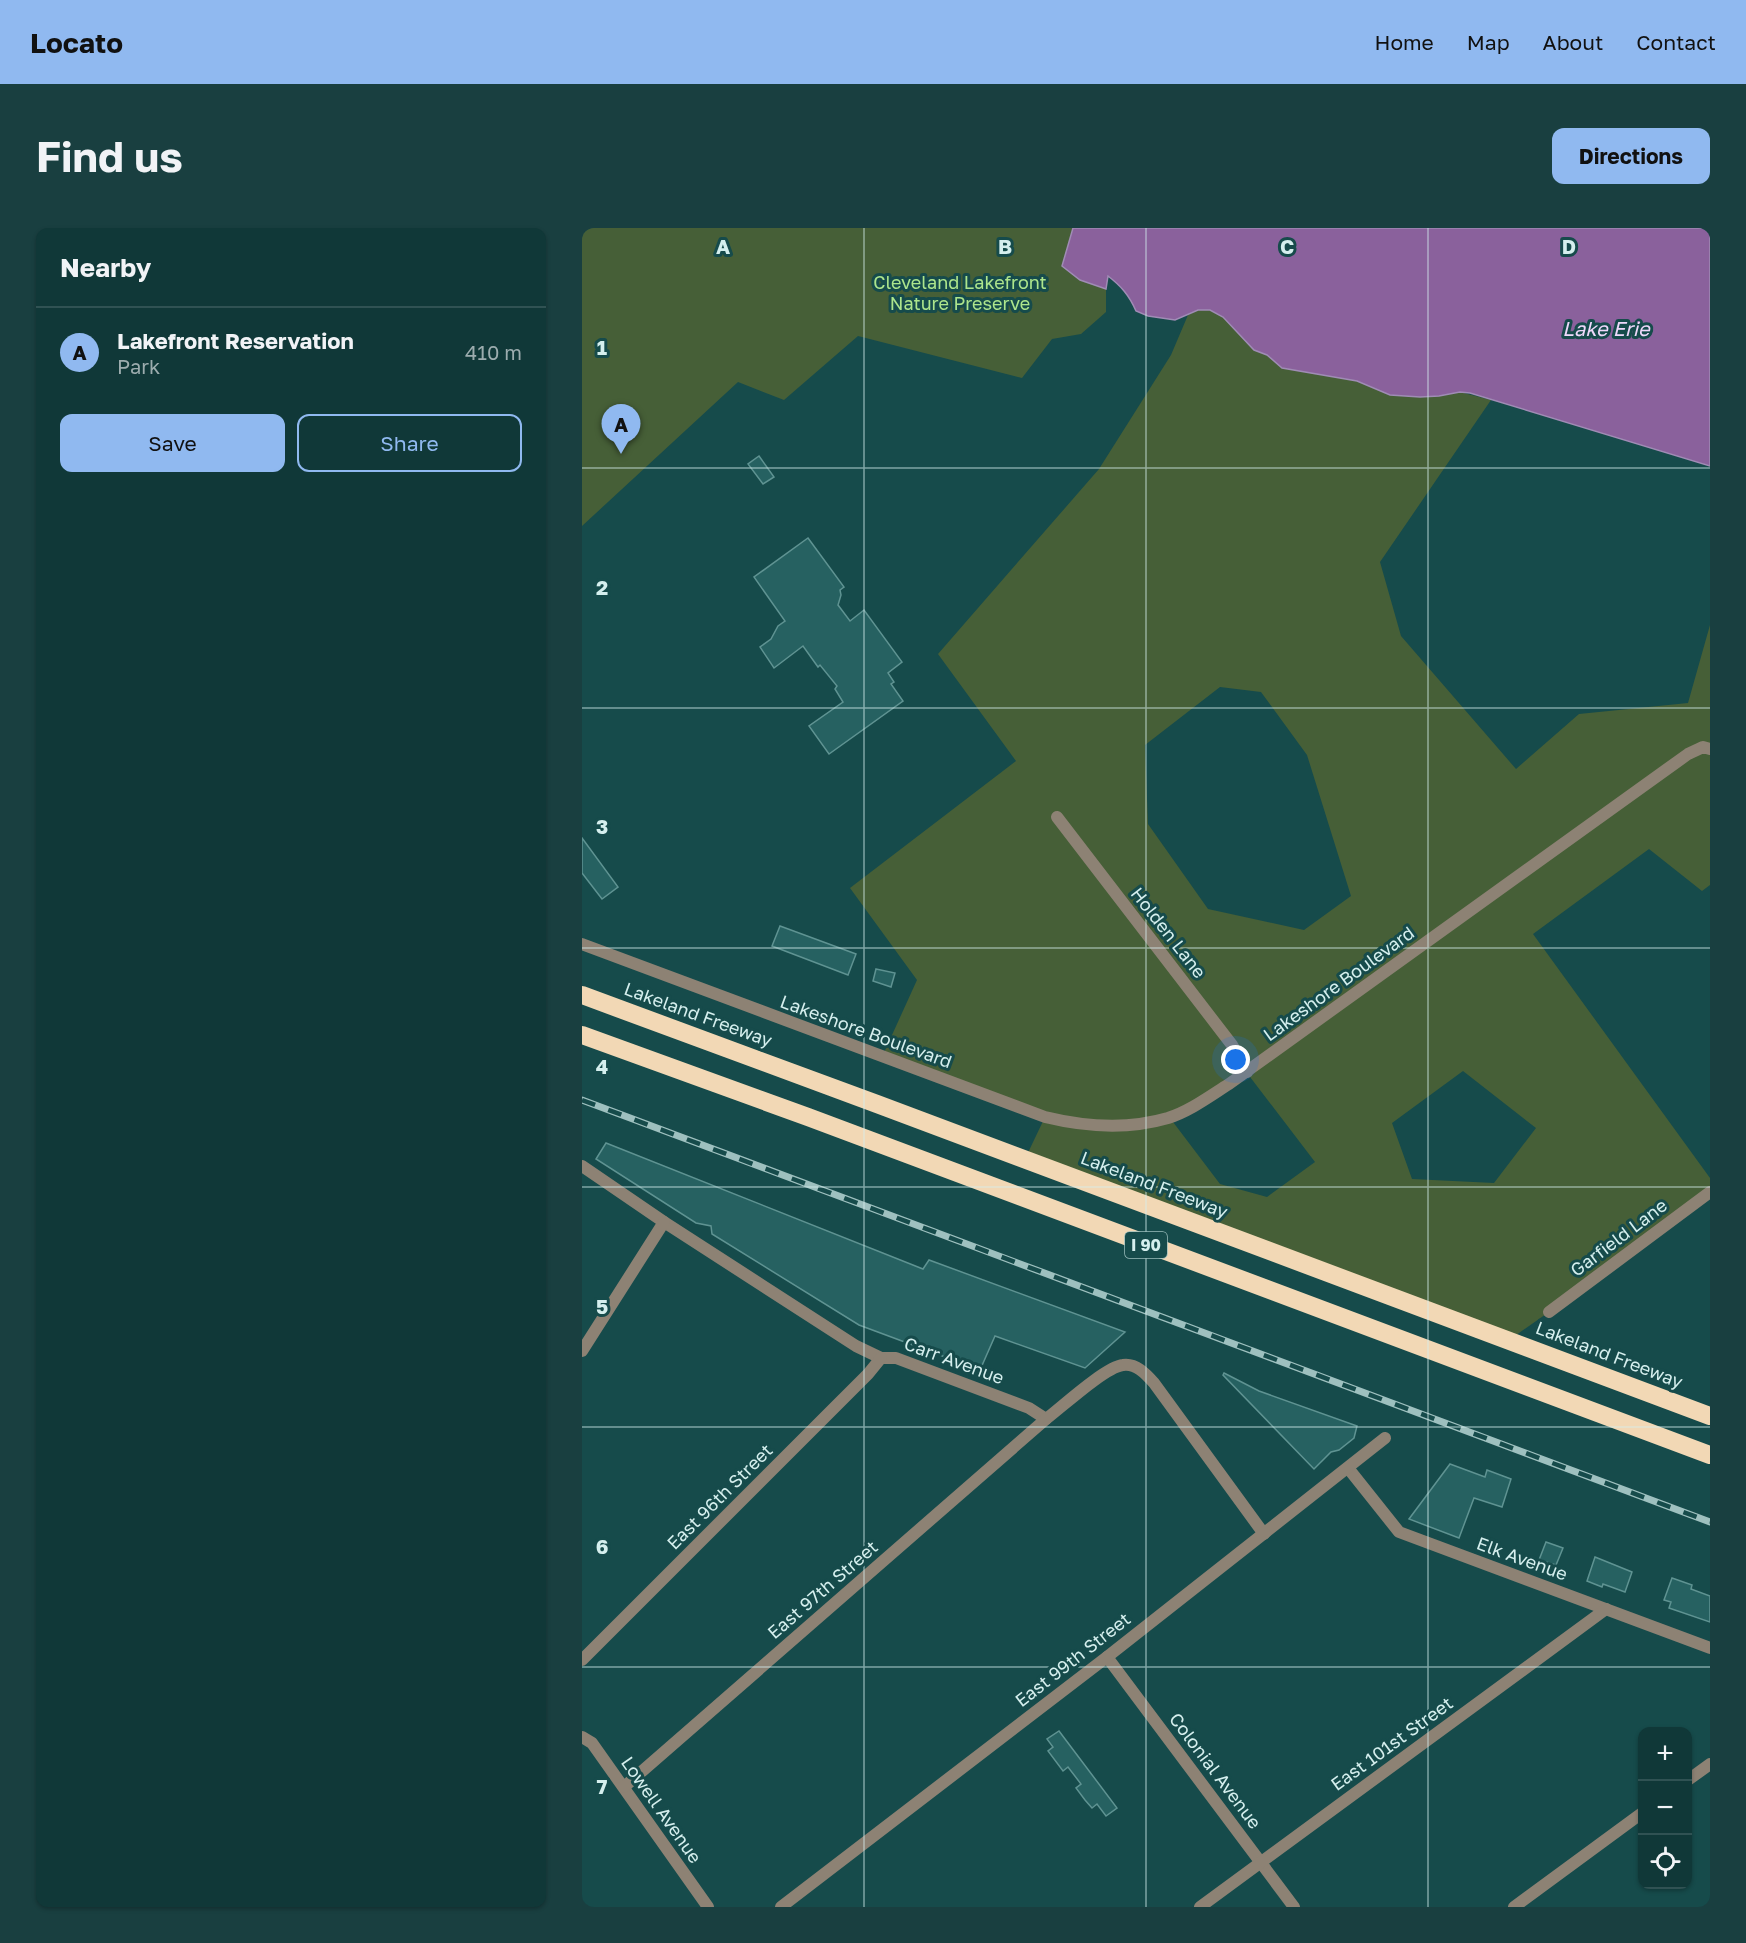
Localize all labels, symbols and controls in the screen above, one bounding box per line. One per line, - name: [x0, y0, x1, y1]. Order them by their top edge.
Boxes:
- text: Locato: [30, 26, 123, 59]
- text: Home: [1374, 29, 1434, 55]
- text: Map: [1467, 29, 1510, 55]
- text: About: [1543, 29, 1603, 55]
- text: Contact: [1636, 29, 1716, 55]
- button: Directions: [1552, 128, 1710, 184]
- text: Find us: [36, 131, 183, 181]
- text: A: [716, 234, 730, 258]
- text: B: [998, 234, 1012, 258]
- text: C: [1280, 234, 1294, 258]
- text: D: [1562, 234, 1576, 258]
- text: Nearby: [60, 252, 151, 283]
- park label: Cleveland Lakefront Nature Preserve: [873, 271, 1047, 314]
- water label: Lake Erie: [1562, 316, 1651, 340]
- text: Lakefront Reservation: [117, 327, 354, 354]
- text: 1: [597, 335, 607, 359]
- text: A: [72, 340, 87, 364]
- text: 410 m: [465, 340, 522, 364]
- text: Park: [117, 354, 160, 378]
- pin: A: [602, 404, 640, 454]
- button: Save: [60, 414, 285, 472]
- button: Share: [297, 414, 522, 472]
- text: 2: [596, 575, 608, 599]
- text: 3: [596, 814, 608, 838]
- street label: Holden Lane: [1126, 883, 1211, 982]
- street label: Lakeshore Boulevard: [1259, 921, 1418, 1045]
- street label: Lakeland Freeway: [621, 977, 775, 1051]
- street label: Lakeshore Boulevard: [777, 990, 955, 1072]
- your location: [1221, 1045, 1250, 1074]
- text: 4: [596, 1054, 608, 1078]
- street label: Lakeland Freeway: [1078, 1146, 1231, 1222]
- street label: Garfield Lane: [1566, 1194, 1671, 1281]
- road number: I 90: [1125, 1232, 1167, 1258]
- text: 5: [596, 1294, 608, 1318]
- street label: Lakeland Freeway: [1533, 1316, 1686, 1392]
- street label: Carr Avenue: [901, 1332, 1007, 1388]
- street label: East 96th Street: [662, 1439, 777, 1554]
- street label: Elk Avenue: [1474, 1531, 1571, 1585]
- text: 6: [596, 1534, 608, 1558]
- street label: East 97th Street: [763, 1535, 882, 1643]
- street label: East 99th Street: [1010, 1607, 1134, 1711]
- street label: East 101st Street: [1326, 1692, 1457, 1795]
- street label: Colonial Avenue: [1165, 1708, 1266, 1833]
- map controls: [1638, 1727, 1692, 1889]
- button: +: [1638, 1727, 1692, 1781]
- street label: Lowell Avenue: [617, 1752, 707, 1867]
- text: 7: [597, 1774, 608, 1798]
- button: −: [1638, 1781, 1692, 1835]
- button: locate: [1638, 1835, 1692, 1889]

